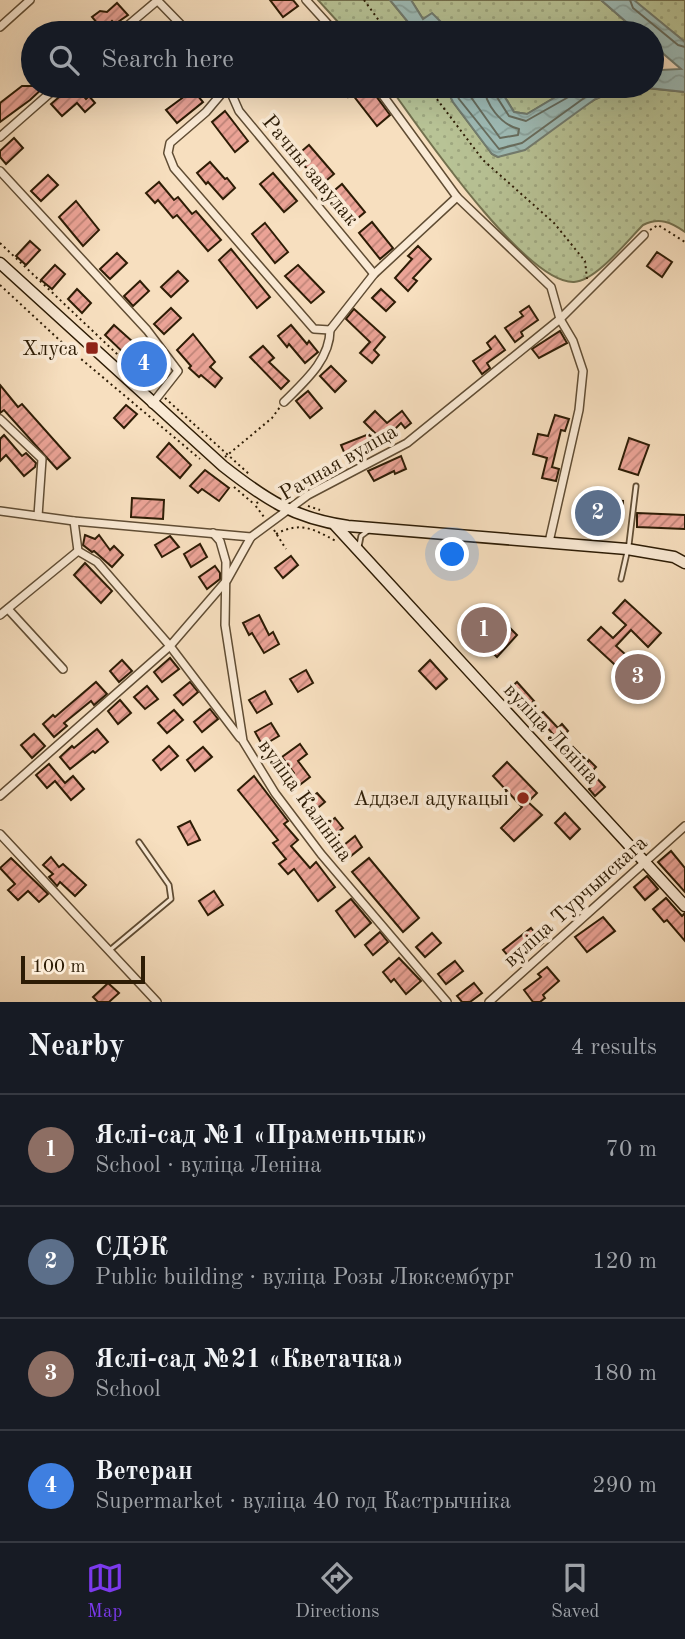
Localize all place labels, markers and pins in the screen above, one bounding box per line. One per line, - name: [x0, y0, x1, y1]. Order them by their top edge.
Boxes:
- pin: 4: [121, 338, 167, 390]
- place label: Хлуса: [22, 339, 78, 360]
- marker: Хлуса: [84, 340, 100, 356]
- pin: 2: [575, 487, 621, 539]
- pin: 1: [461, 604, 507, 656]
- pin: 3: [615, 651, 661, 703]
- place label: Аддзел адукацыі: [353, 789, 509, 810]
- marker: Аддзел адукацыі: [515, 790, 531, 806]

